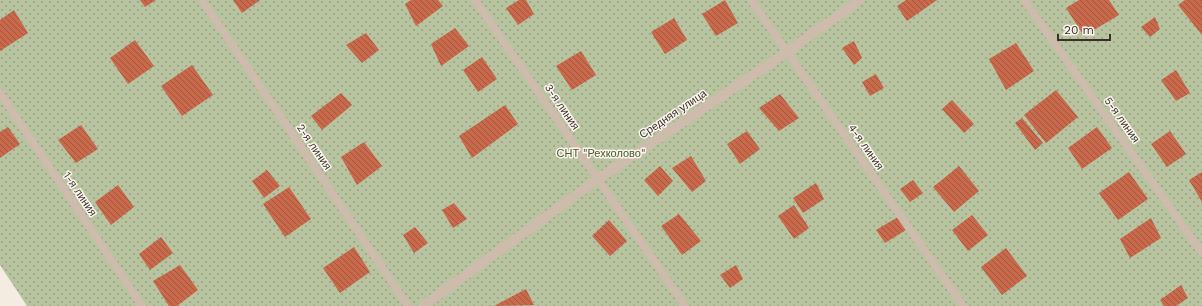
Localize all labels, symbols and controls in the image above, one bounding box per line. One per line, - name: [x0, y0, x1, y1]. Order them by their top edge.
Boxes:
- scale bar: [1058, 16, 1110, 42]
- text: 20 m: [1064, 23, 1094, 37]
- street label: 3-я линия: [542, 82, 582, 132]
- street label: Средняя улица: [637, 86, 710, 141]
- street label: 5-я линия: [1102, 95, 1142, 145]
- street label: 2-я линия: [294, 122, 334, 172]
- street label: 4-я линия: [846, 122, 886, 172]
- park label: СНТ "Рехколово": [557, 147, 645, 160]
- street label: 1-я линия: [61, 169, 99, 219]

